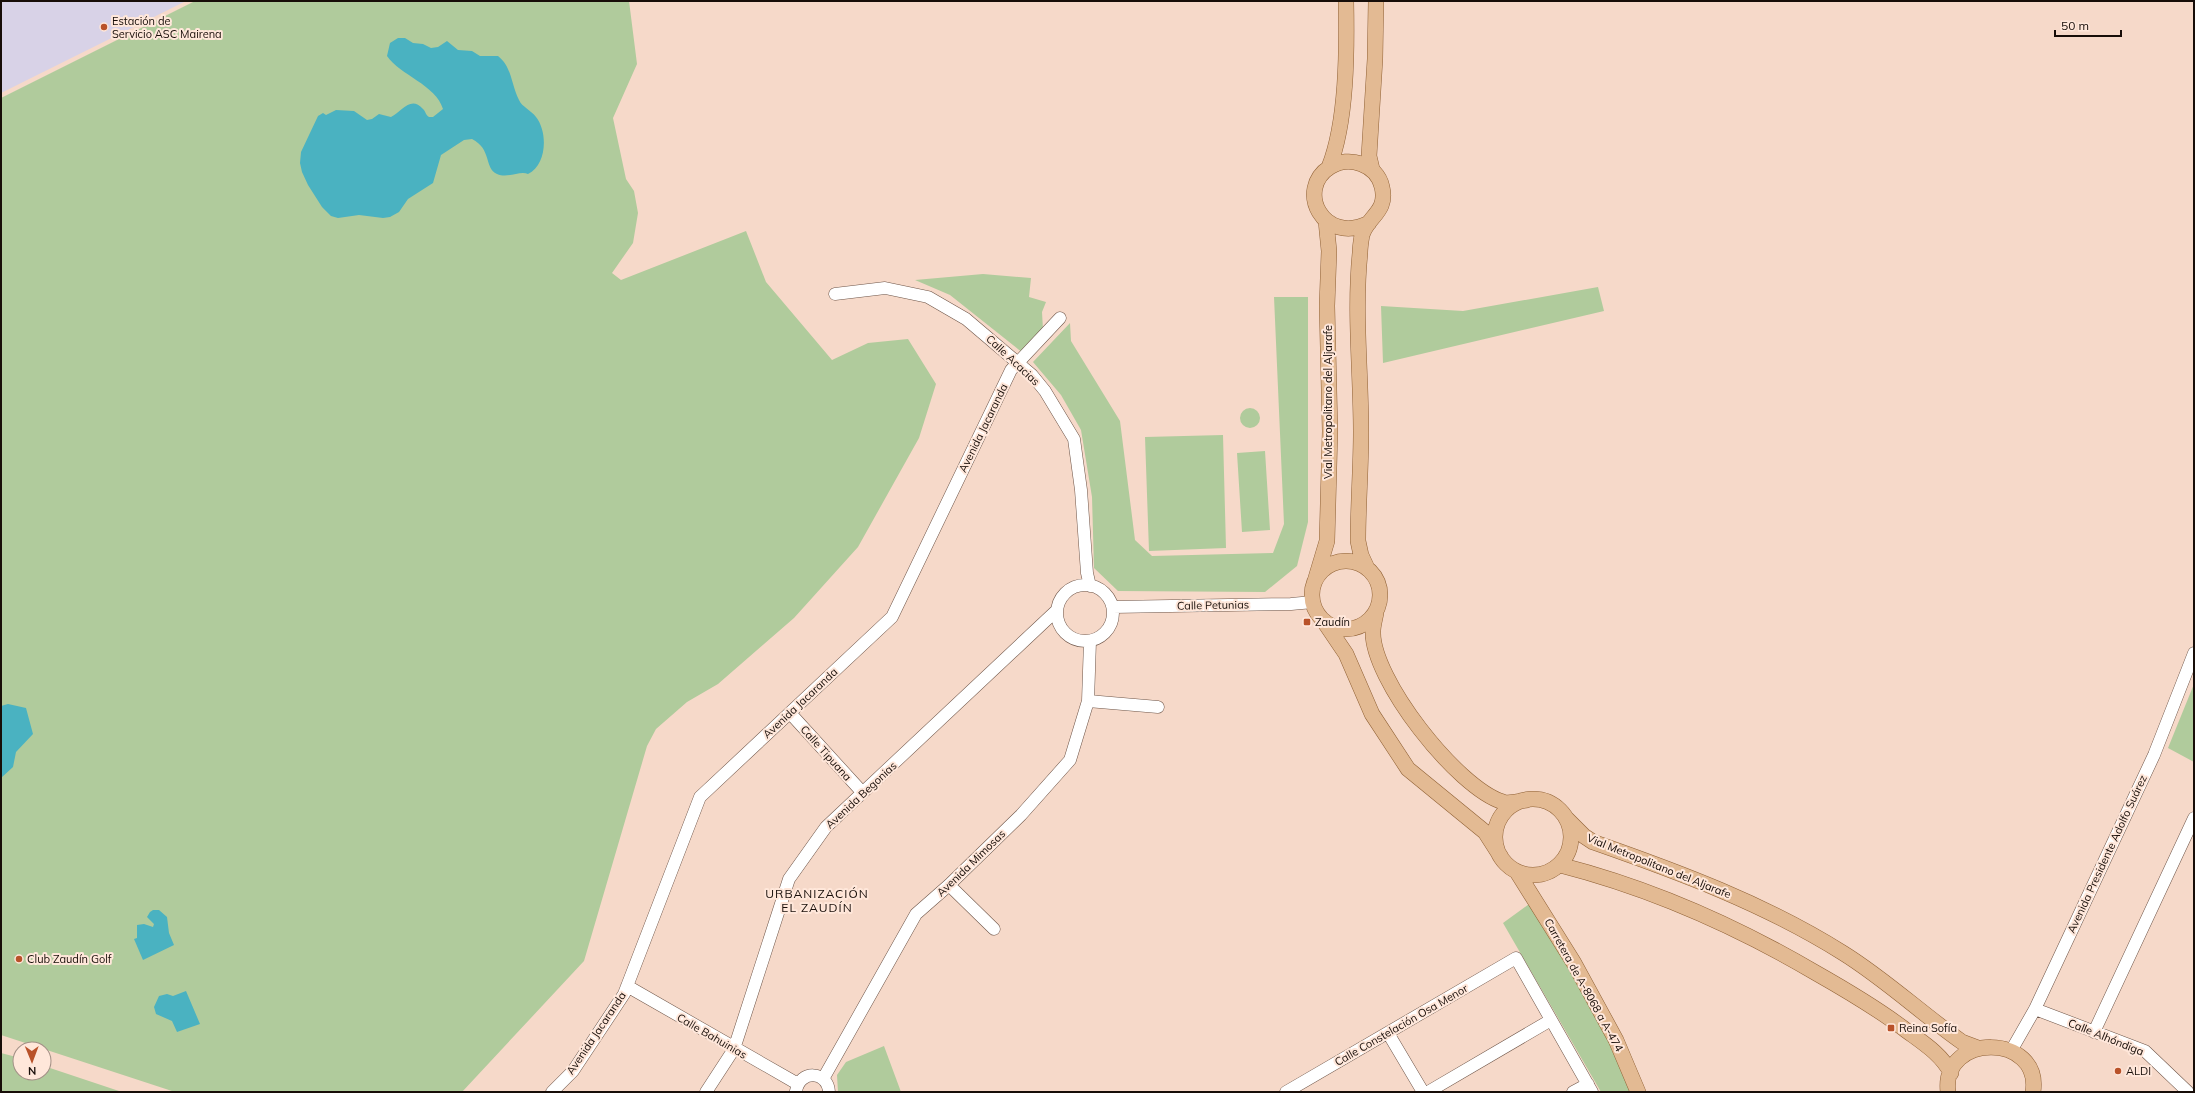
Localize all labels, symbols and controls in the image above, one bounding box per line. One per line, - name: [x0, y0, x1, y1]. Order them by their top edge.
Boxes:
- scale bar: [2055, 12, 2121, 38]
- place label: Estación de Servicio ASC Mairena: [112, 14, 222, 41]
- text: 50 m: [2061, 18, 2089, 33]
- marker: Estación de Servicio ASC Mairena: [99, 22, 109, 32]
- street label: Vial Metropolitano del Aljarafe: [1321, 325, 1335, 479]
- street label: Calle Acacias: [983, 332, 1043, 388]
- street label: Avenida Jacaranda: [955, 381, 1011, 475]
- street label: Calle Petunias: [1177, 597, 1249, 613]
- place label: Zaudín: [1315, 615, 1350, 629]
- marker: Zaudín: [1302, 617, 1312, 627]
- street label: Avenida Jacaranda: [760, 665, 840, 741]
- street label: Calle Tipuana: [797, 722, 855, 784]
- street label: Avenida Begonias: [823, 758, 899, 832]
- street label: Avenida Presidente Adolfo Suárez: [2064, 772, 2150, 935]
- street label: Avenida Mimosas: [934, 827, 1008, 899]
- street label: Vial Metropolitano del Aljarafe: [1585, 831, 1733, 901]
- district label: URBANIZACIÓN EL ZAUDÍN: [765, 886, 869, 915]
- street label: Carretera de A-8068 a A-474: [1541, 916, 1627, 1054]
- place label: Club Zaudín Golf: [27, 952, 112, 966]
- marker: Club Zaudín Golf: [14, 954, 24, 964]
- street label: Calle Constelación Osa Menor: [1332, 981, 1470, 1069]
- street label: Avenida Jacaranda: [563, 989, 629, 1077]
- street label: Calle Bahuinias: [674, 1010, 750, 1062]
- street label: Calle Alhóndiga: [2066, 1015, 2146, 1059]
- place label: Reina Sofía: [1899, 1021, 1957, 1035]
- marker: Reina Sofía: [1886, 1023, 1896, 1033]
- north arrow: [12, 1041, 52, 1081]
- text: N: [28, 1064, 36, 1078]
- place label: ALDI: [2126, 1064, 2151, 1078]
- marker: ALDI: [2113, 1066, 2123, 1076]

